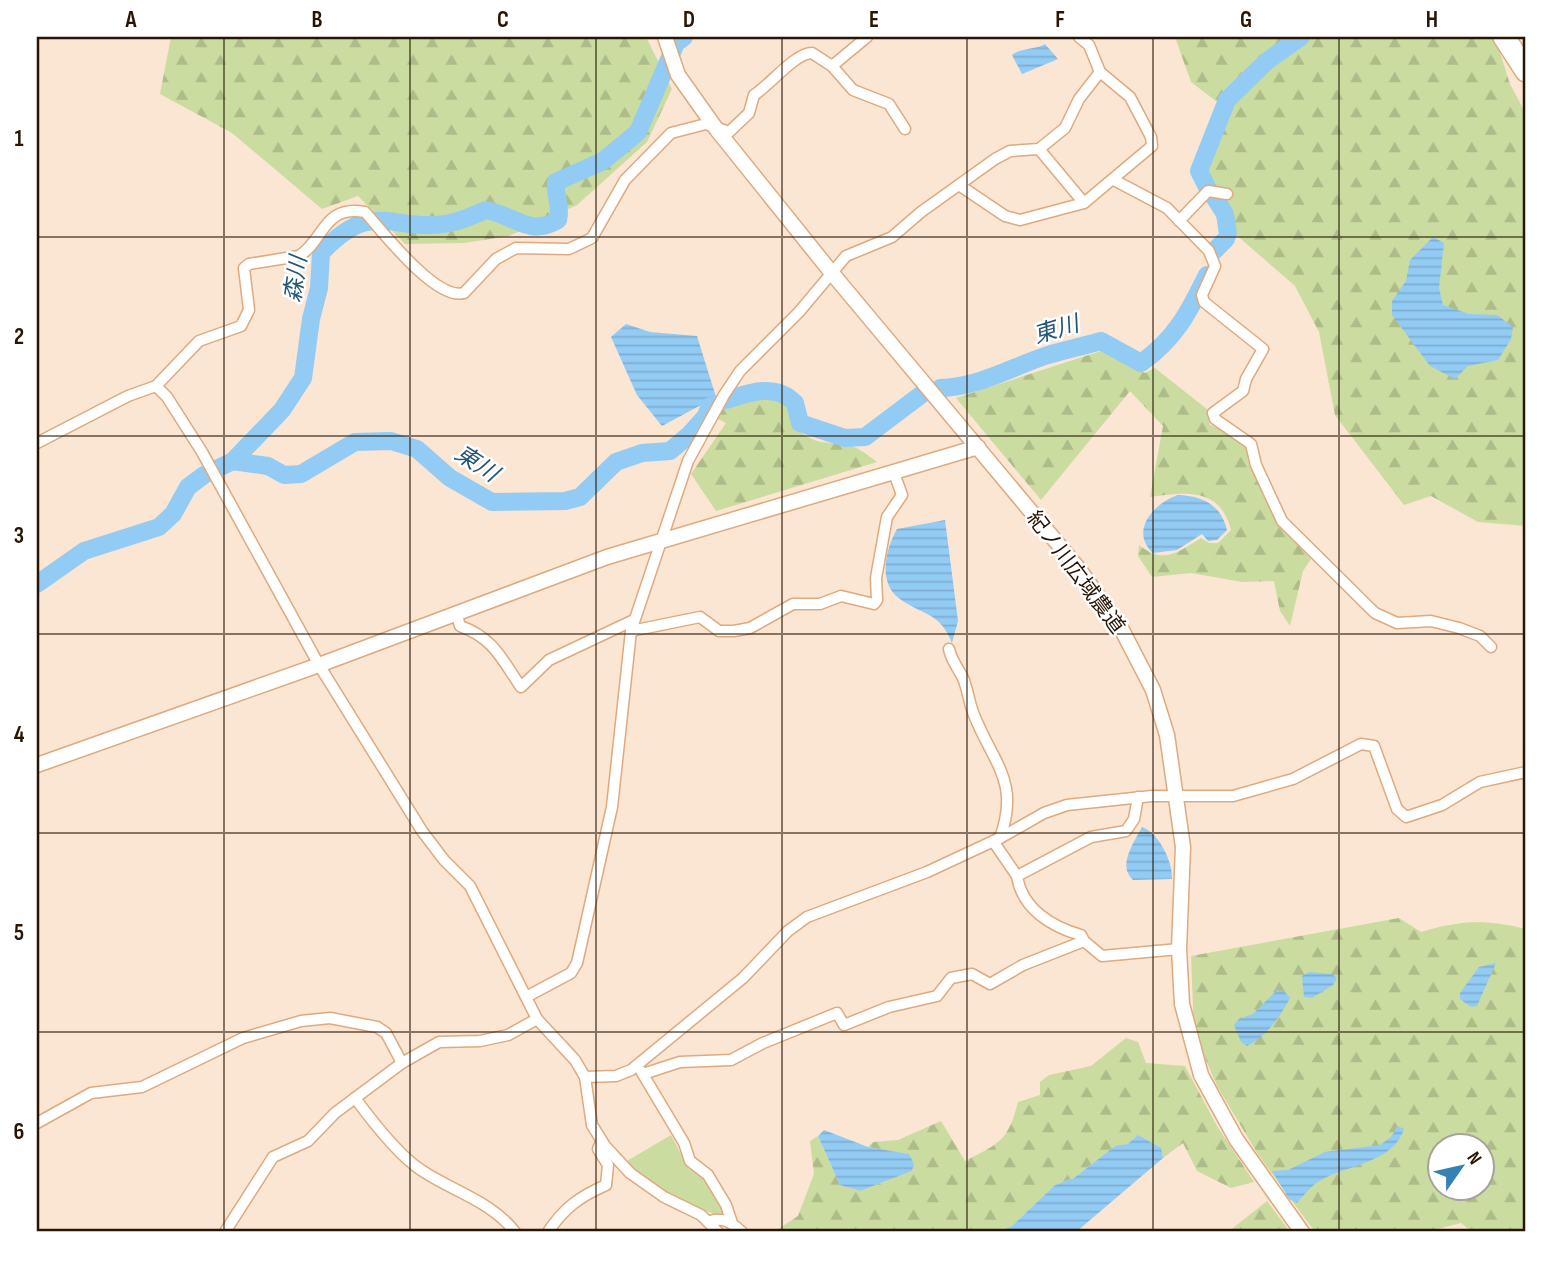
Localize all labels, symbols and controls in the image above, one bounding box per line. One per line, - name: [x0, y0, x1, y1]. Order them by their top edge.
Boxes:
- text: A: [125, 6, 138, 34]
- text: B: [312, 6, 323, 34]
- text: C: [497, 6, 509, 34]
- text: D: [683, 6, 695, 34]
- text: E: [869, 6, 879, 34]
- text: F: [1055, 6, 1065, 34]
- text: G: [1240, 6, 1252, 34]
- text: H: [1426, 6, 1438, 34]
- text: 1: [14, 125, 24, 153]
- water label: 森川: [279, 251, 313, 304]
- water label: 東川: [1030, 309, 1085, 350]
- text: 2: [14, 323, 24, 351]
- water label: 東川: [450, 440, 506, 490]
- street label: 紀ノ川広域農道: [1021, 506, 1130, 639]
- text: 3: [14, 522, 24, 550]
- text: 4: [14, 721, 25, 749]
- text: 5: [14, 919, 24, 947]
- text: 6: [14, 1118, 24, 1146]
- north arrow: [1426, 1132, 1496, 1202]
- text: N: [1461, 1148, 1486, 1169]

